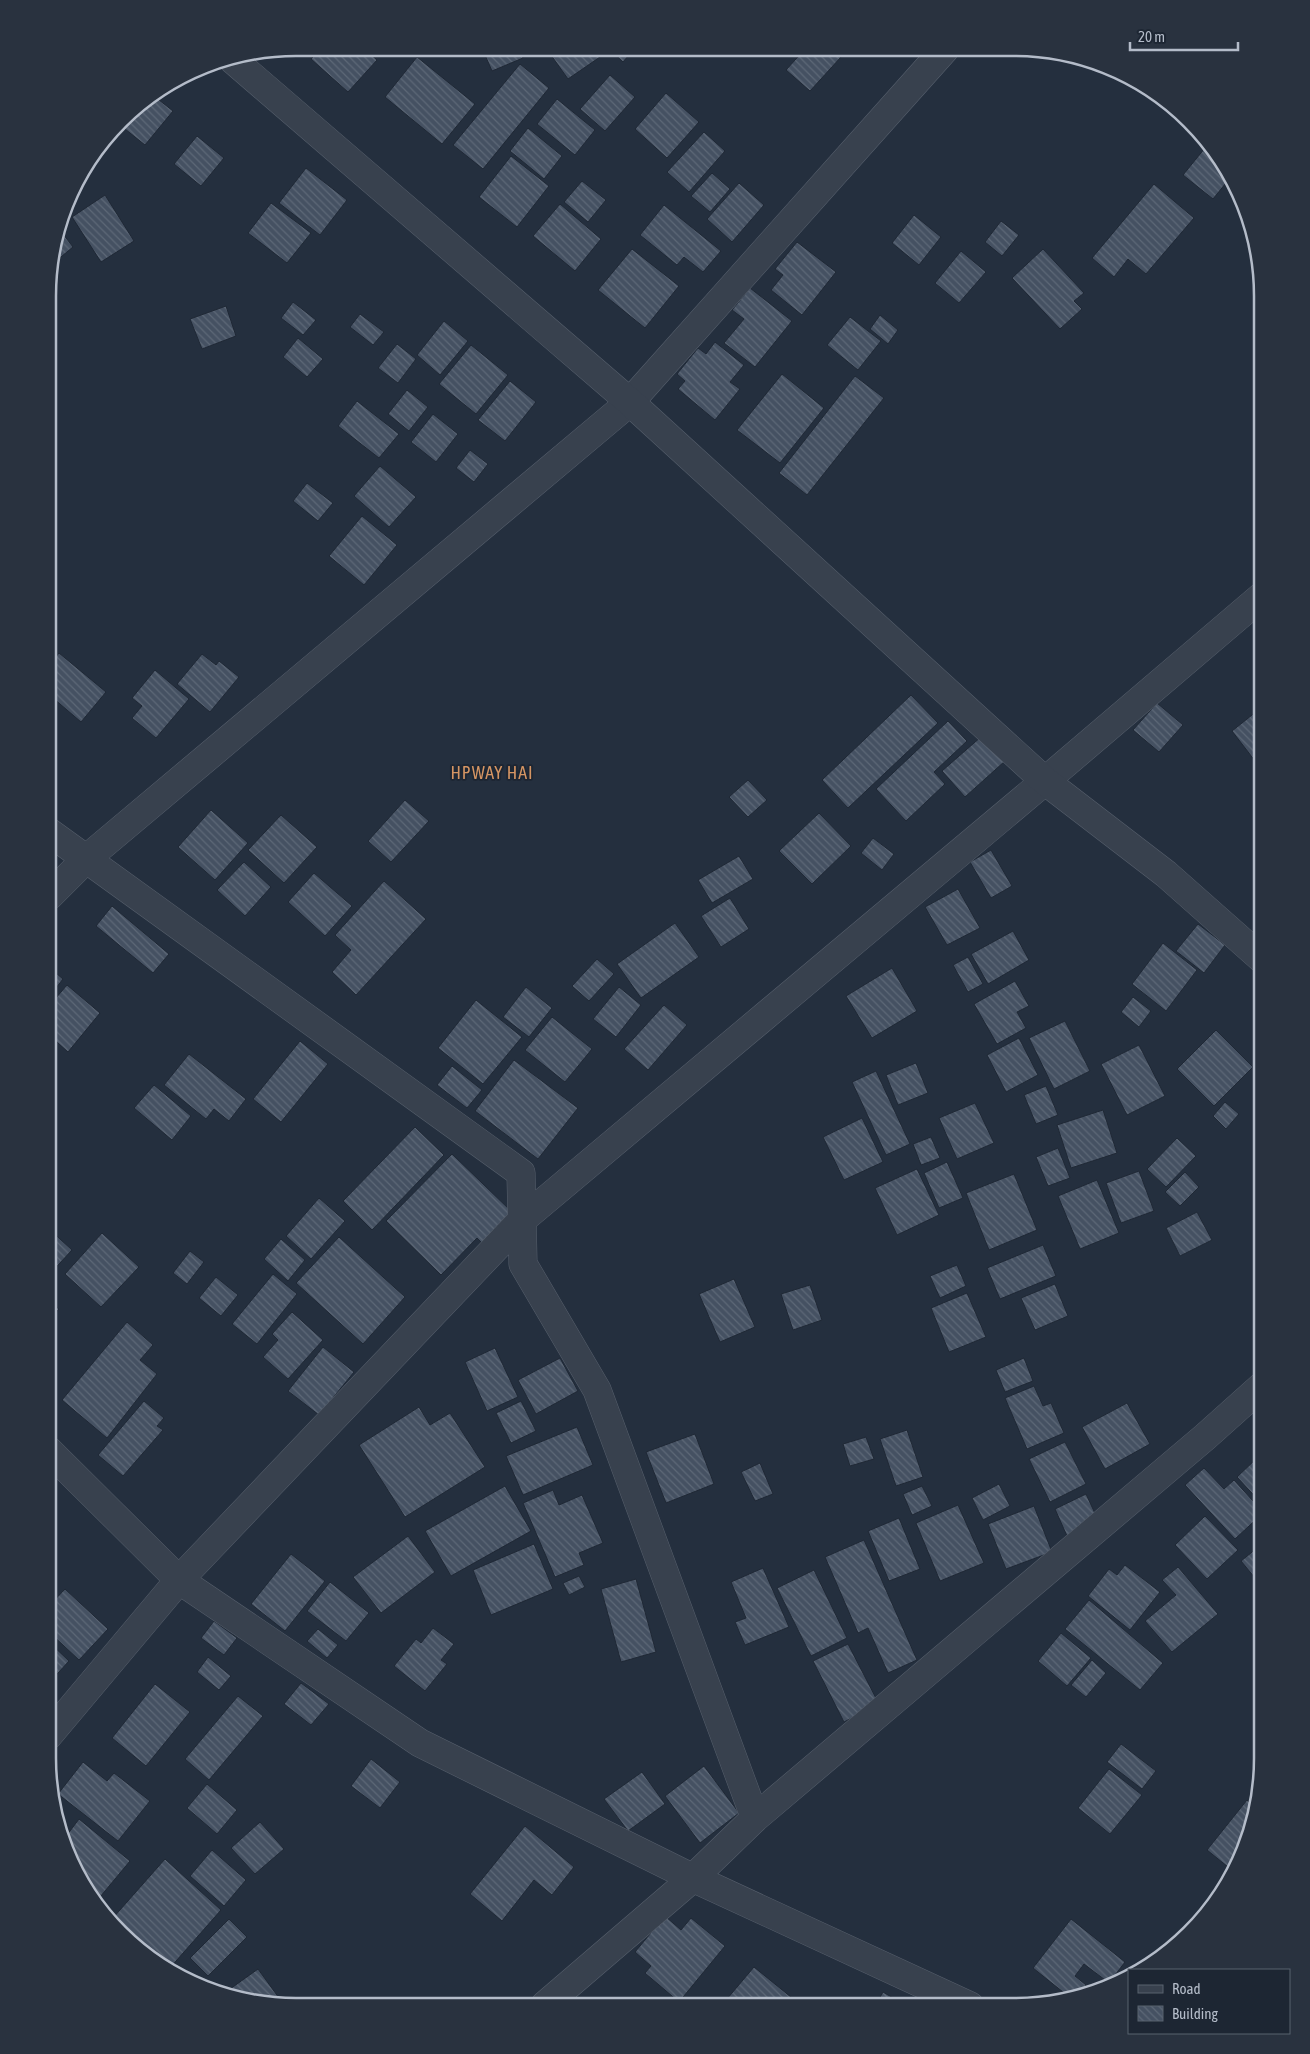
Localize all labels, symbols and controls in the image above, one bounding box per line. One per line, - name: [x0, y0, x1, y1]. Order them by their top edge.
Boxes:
- scale bar: [1130, 20, 1238, 52]
- text: 20 m: [1138, 28, 1165, 45]
- district label: HPWAY HAI: [450, 762, 534, 783]
- legend: [1128, 1969, 1290, 2034]
- text: Road: [1172, 1980, 1201, 1997]
- text: Building: [1172, 2005, 1218, 2022]

